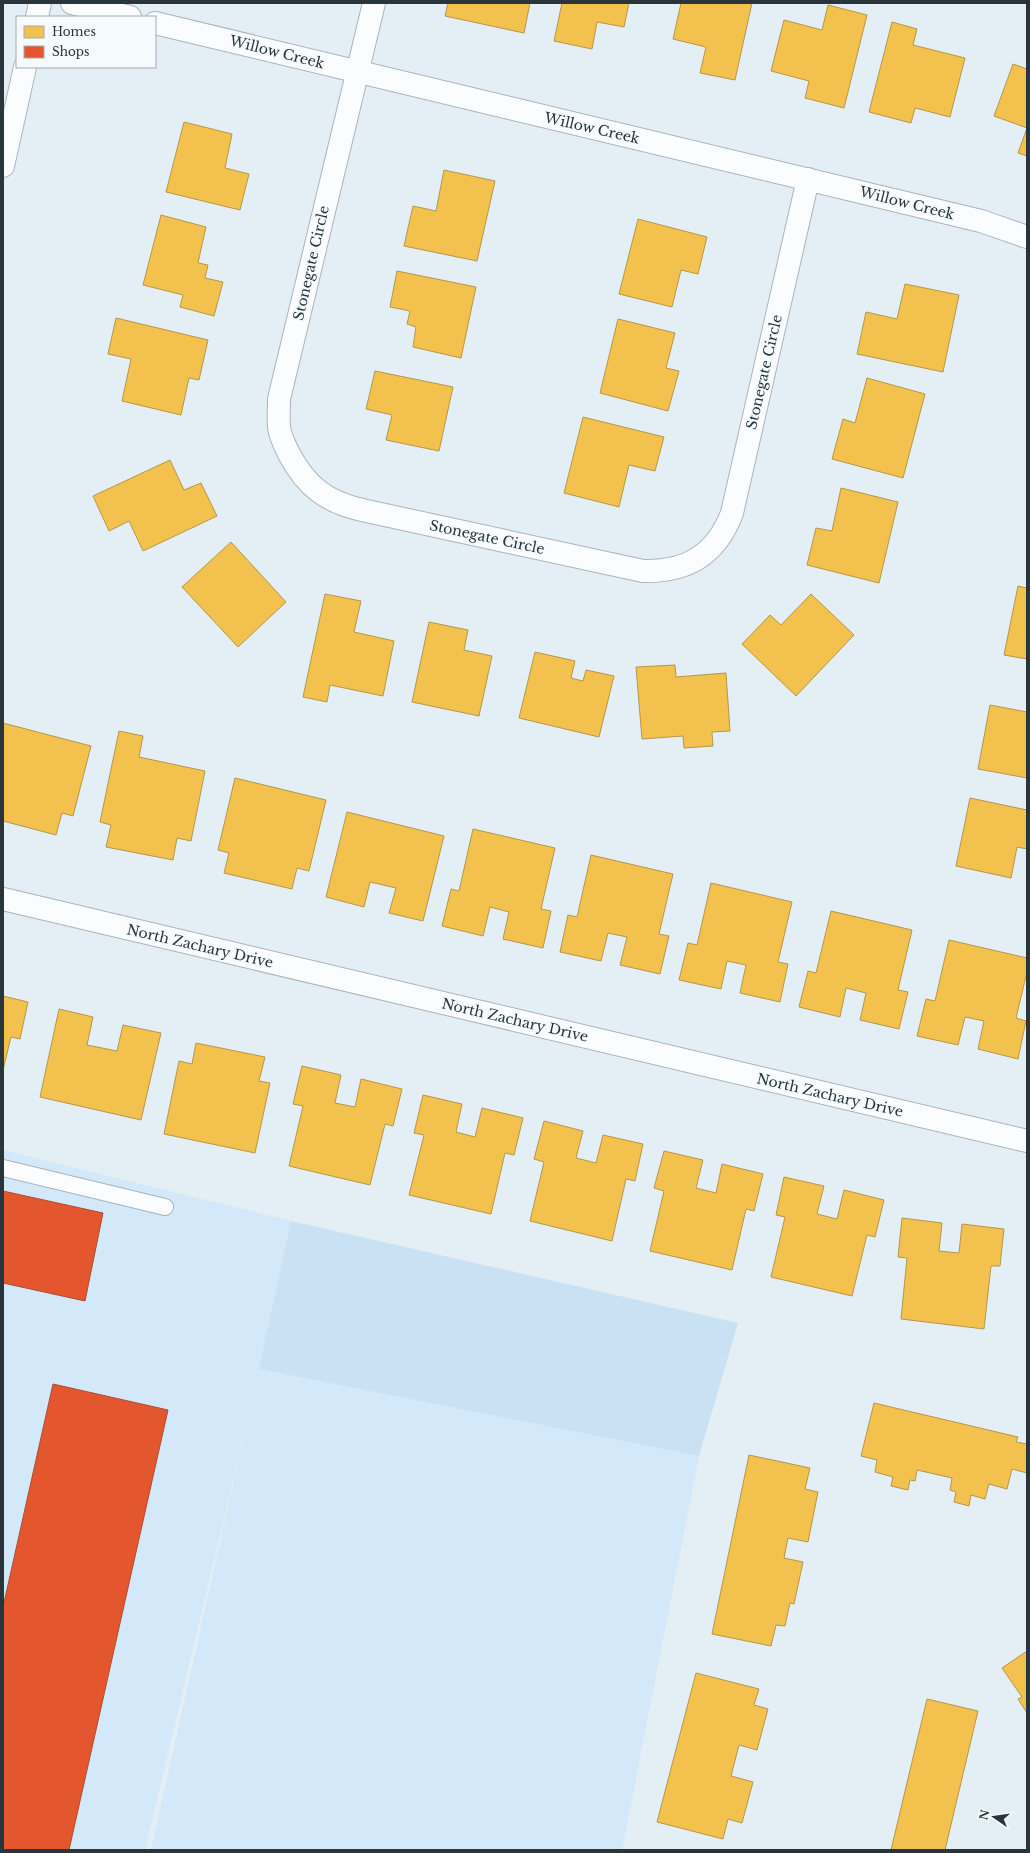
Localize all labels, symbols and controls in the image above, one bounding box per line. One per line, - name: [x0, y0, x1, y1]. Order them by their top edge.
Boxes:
- legend: [16, 16, 156, 68]
- text: Homes: [52, 24, 96, 39]
- street label: Willow Creek: [227, 31, 327, 73]
- text: Shops: [52, 44, 89, 59]
- street label: Willow Creek: [542, 108, 642, 148]
- street label: Willow Creek: [857, 182, 957, 224]
- street label: Stonegate Circle: [289, 204, 333, 322]
- street label: Stonegate Circle: [742, 313, 786, 431]
- street label: Stonegate Circle: [428, 516, 546, 558]
- street label: North Zachary Drive: [125, 920, 275, 972]
- street label: North Zachary Drive: [440, 994, 590, 1046]
- street label: North Zachary Drive: [755, 1069, 905, 1121]
- north arrow: [974, 1797, 1014, 1837]
- text: N: [976, 1807, 992, 1821]

